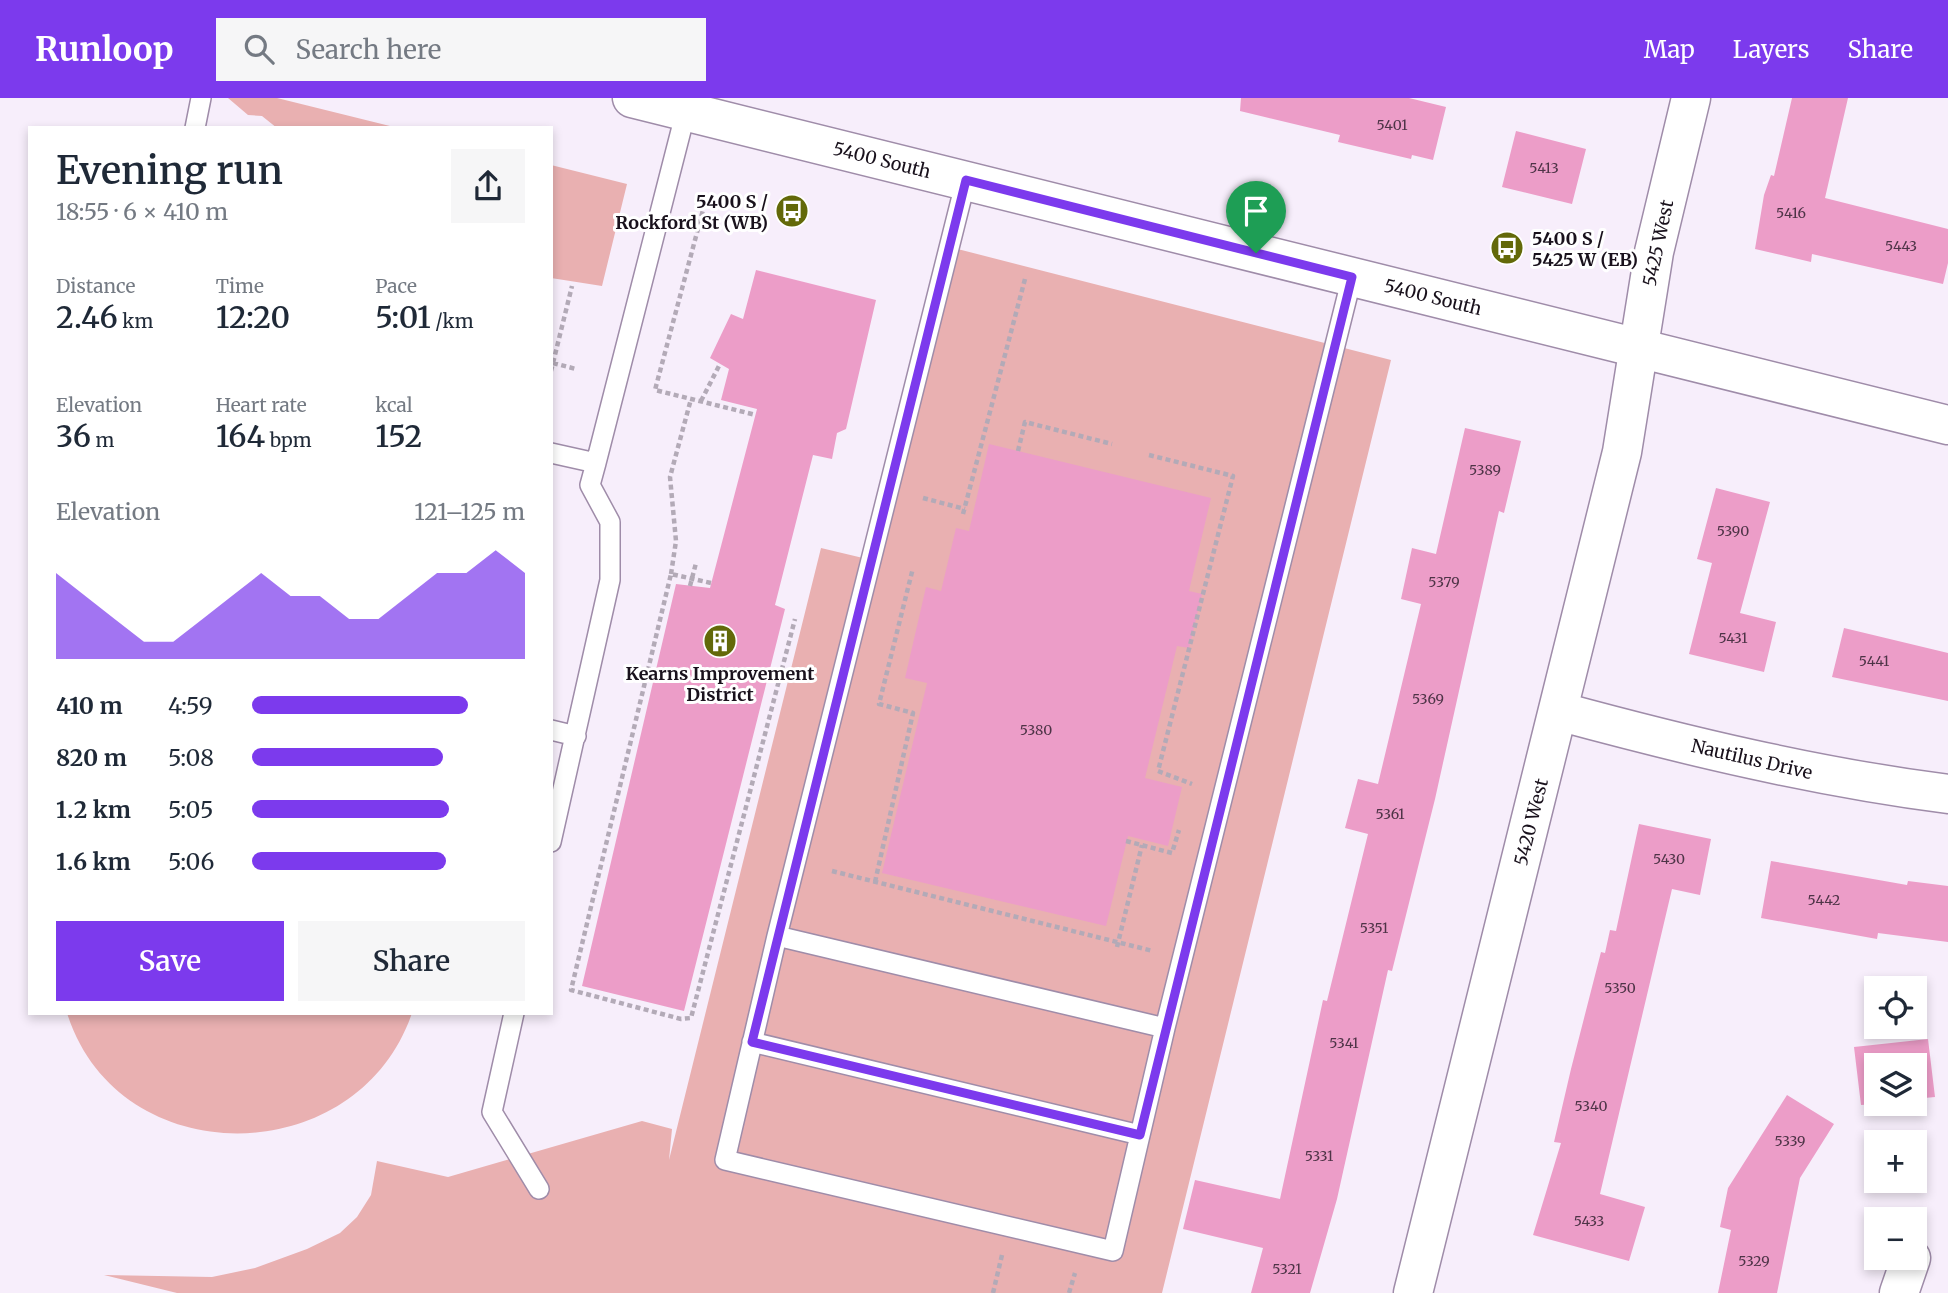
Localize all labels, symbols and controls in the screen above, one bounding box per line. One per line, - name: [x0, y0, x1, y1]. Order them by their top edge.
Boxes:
- search box: [216, 18, 706, 81]
- text: Runloop: [35, 29, 174, 70]
- icon: search: [240, 30, 278, 68]
- text: Search here: [296, 33, 441, 66]
- text: Map: [1644, 34, 1695, 65]
- text: Layers: [1733, 34, 1809, 65]
- text: Share: [1847, 34, 1913, 65]
- house number: 5401: [1376, 116, 1408, 134]
- street label: 5400 South: [831, 137, 933, 183]
- text: Evening run: [56, 147, 283, 194]
- button: share: [451, 149, 525, 223]
- house number: 5413: [1529, 159, 1559, 177]
- pin: [1226, 181, 1286, 253]
- place label: 5400 S / Rockford St (WB): [615, 190, 768, 234]
- bus stop icon: 5400 S / Rockford St (WB): [773, 192, 811, 230]
- icon: arrive: [1237, 192, 1275, 230]
- text: 18:55 · 6 × 410 m: [56, 197, 228, 226]
- street label: 5425 West: [1638, 198, 1678, 288]
- house number: 5416: [1776, 204, 1806, 222]
- place label: 5400 S / 5425 W (EB): [1532, 227, 1638, 271]
- bus stop icon: 5400 S / 5425 W (EB): [1488, 229, 1526, 267]
- house number: 5443: [1885, 237, 1917, 255]
- text: Distance: [56, 274, 135, 298]
- text: Time: [216, 274, 264, 298]
- text: Pace: [375, 274, 417, 298]
- street label: 5400 South: [1382, 274, 1484, 320]
- text: 2.46: [56, 298, 118, 336]
- text: 12:20: [216, 298, 290, 336]
- text: 5:01: [375, 298, 431, 336]
- text: km: [118, 309, 153, 333]
- text: /km: [431, 309, 474, 333]
- text: Elevation: [56, 393, 142, 417]
- text: Heart rate: [216, 393, 307, 417]
- text: kcal: [375, 393, 413, 417]
- text: 36: [56, 417, 91, 455]
- text: 164: [216, 417, 265, 455]
- text: 152: [375, 417, 422, 455]
- text: m: [91, 428, 114, 452]
- text: bpm: [265, 428, 312, 452]
- house number: 5389: [1469, 461, 1501, 479]
- text: Elevation: [56, 497, 160, 526]
- text: 121–125 m: [414, 497, 525, 526]
- house number: 5390: [1717, 522, 1749, 540]
- house number: 5379: [1428, 573, 1460, 591]
- building icon: Kearns Improvement District: [701, 622, 739, 660]
- house number: 5431: [1718, 629, 1748, 647]
- house number: 5441: [1859, 652, 1889, 670]
- place label: Kearns Improvement District: [626, 662, 815, 706]
- house number: 5369: [1412, 690, 1444, 708]
- text: 410 m: [56, 691, 123, 720]
- text: 4:59: [168, 691, 213, 720]
- house number: 5380: [1020, 721, 1052, 739]
- street label: Nautilus Drive: [1689, 734, 1815, 784]
- text: 820 m: [56, 743, 127, 772]
- text: 5:08: [168, 743, 214, 772]
- street label: 5420 West: [1509, 776, 1553, 868]
- text: 1.2 km: [56, 795, 131, 824]
- text: 5:05: [168, 795, 213, 824]
- house number: 5361: [1375, 805, 1405, 823]
- text: 1.6 km: [56, 847, 131, 876]
- text: 5:06: [168, 847, 214, 876]
- house number: 5430: [1653, 850, 1685, 868]
- house number: 5442: [1808, 891, 1840, 909]
- house number: 5351: [1360, 919, 1388, 937]
- button: Save: [56, 921, 284, 1001]
- button: Share: [298, 921, 525, 1001]
- map controls: [1864, 976, 1927, 1270]
- button: locate: [1864, 976, 1927, 1039]
- house number: 5350: [1604, 979, 1636, 997]
- house number: 5341: [1329, 1034, 1359, 1052]
- button: layers: [1864, 1053, 1927, 1116]
- house number: 5340: [1575, 1097, 1607, 1115]
- button: +: [1864, 1130, 1927, 1193]
- house number: 5339: [1775, 1132, 1805, 1150]
- house number: 5331: [1305, 1147, 1333, 1165]
- button: −: [1864, 1207, 1927, 1270]
- house number: 5433: [1574, 1212, 1604, 1230]
- house number: 5329: [1738, 1252, 1770, 1270]
- house number: 5321: [1272, 1260, 1302, 1278]

